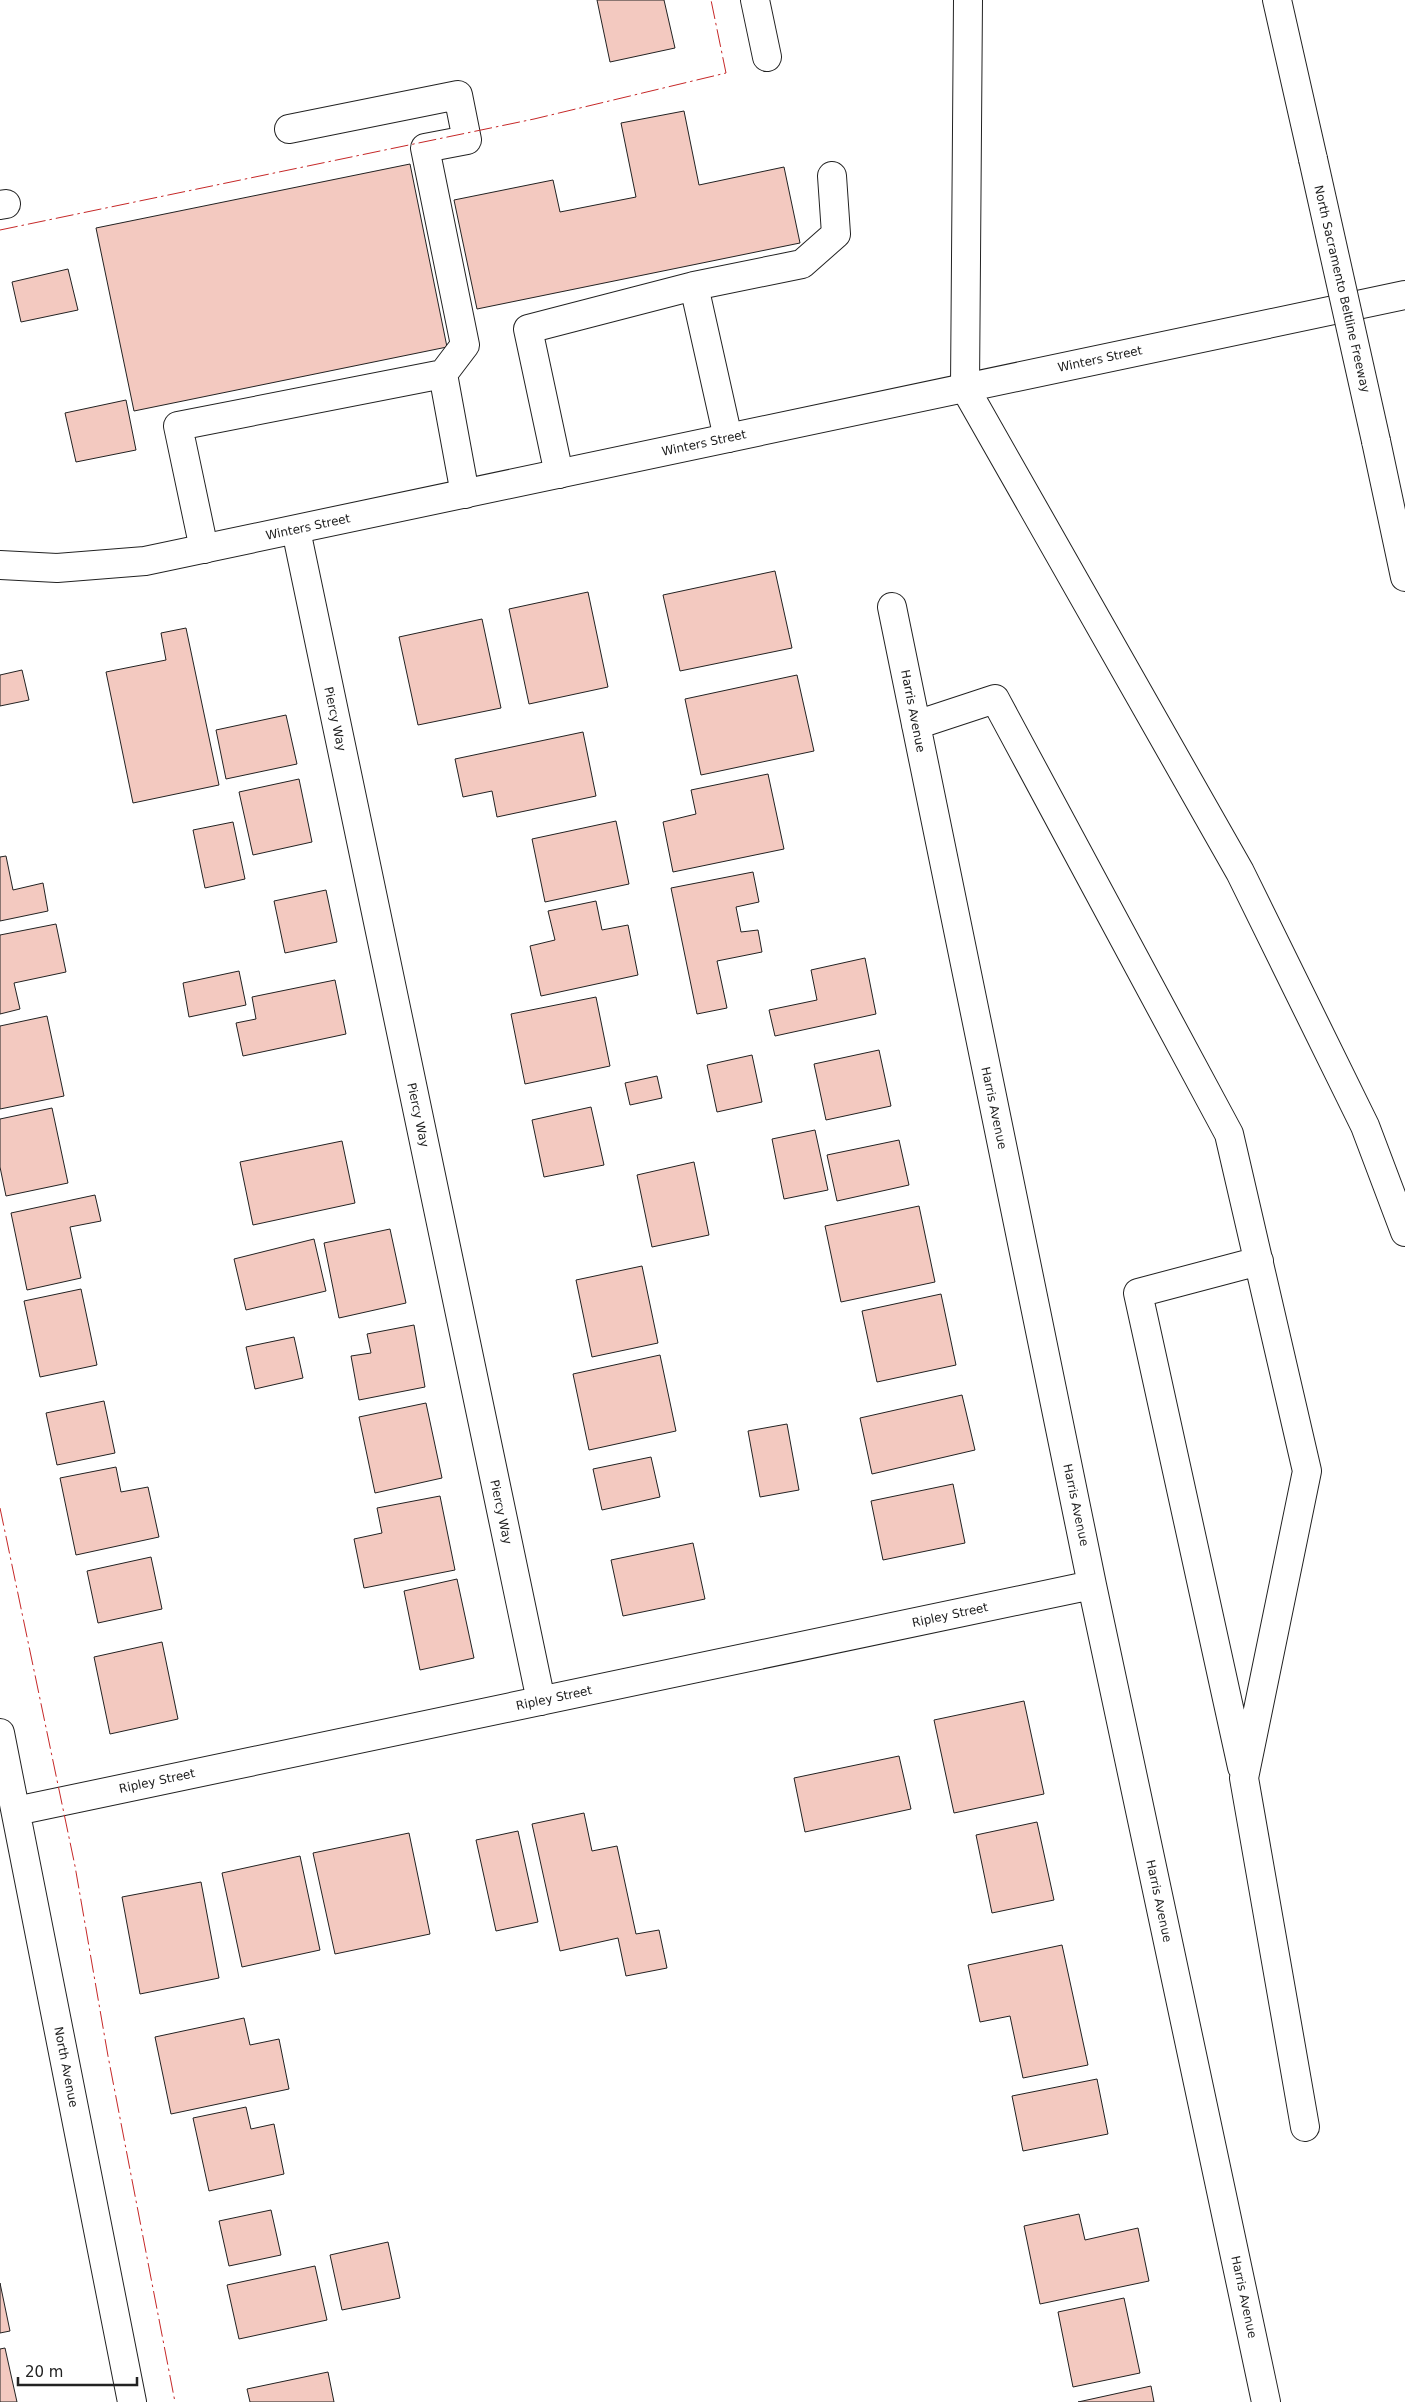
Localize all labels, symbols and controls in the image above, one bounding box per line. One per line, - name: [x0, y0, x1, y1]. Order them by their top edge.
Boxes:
- street label: North Sacramento Beltline Freeway: [1311, 184, 1373, 394]
- street label: Winters Street: [1056, 343, 1144, 375]
- street label: Winters Street: [660, 427, 748, 459]
- street label: Winters Street: [264, 511, 352, 543]
- street label: Harris Avenue: [898, 668, 928, 754]
- street label: Piercy Way: [321, 686, 349, 752]
- street label: Harris Avenue: [978, 1065, 1010, 1151]
- street label: Piercy Way: [404, 1082, 432, 1148]
- street label: Harris Avenue: [1060, 1462, 1092, 1548]
- street label: Piercy Way: [487, 1479, 515, 1545]
- street label: Ripley Street: [911, 1600, 990, 1630]
- street label: Ripley Street: [515, 1683, 594, 1713]
- street label: Ripley Street: [118, 1766, 197, 1796]
- street label: Harris Avenue: [1143, 1858, 1175, 1944]
- street label: North Avenue: [51, 2025, 81, 2109]
- street label: Harris Avenue: [1228, 2254, 1260, 2340]
- scale bar: [18, 2354, 136, 2386]
- text: 20 m: [25, 2363, 63, 2381]

